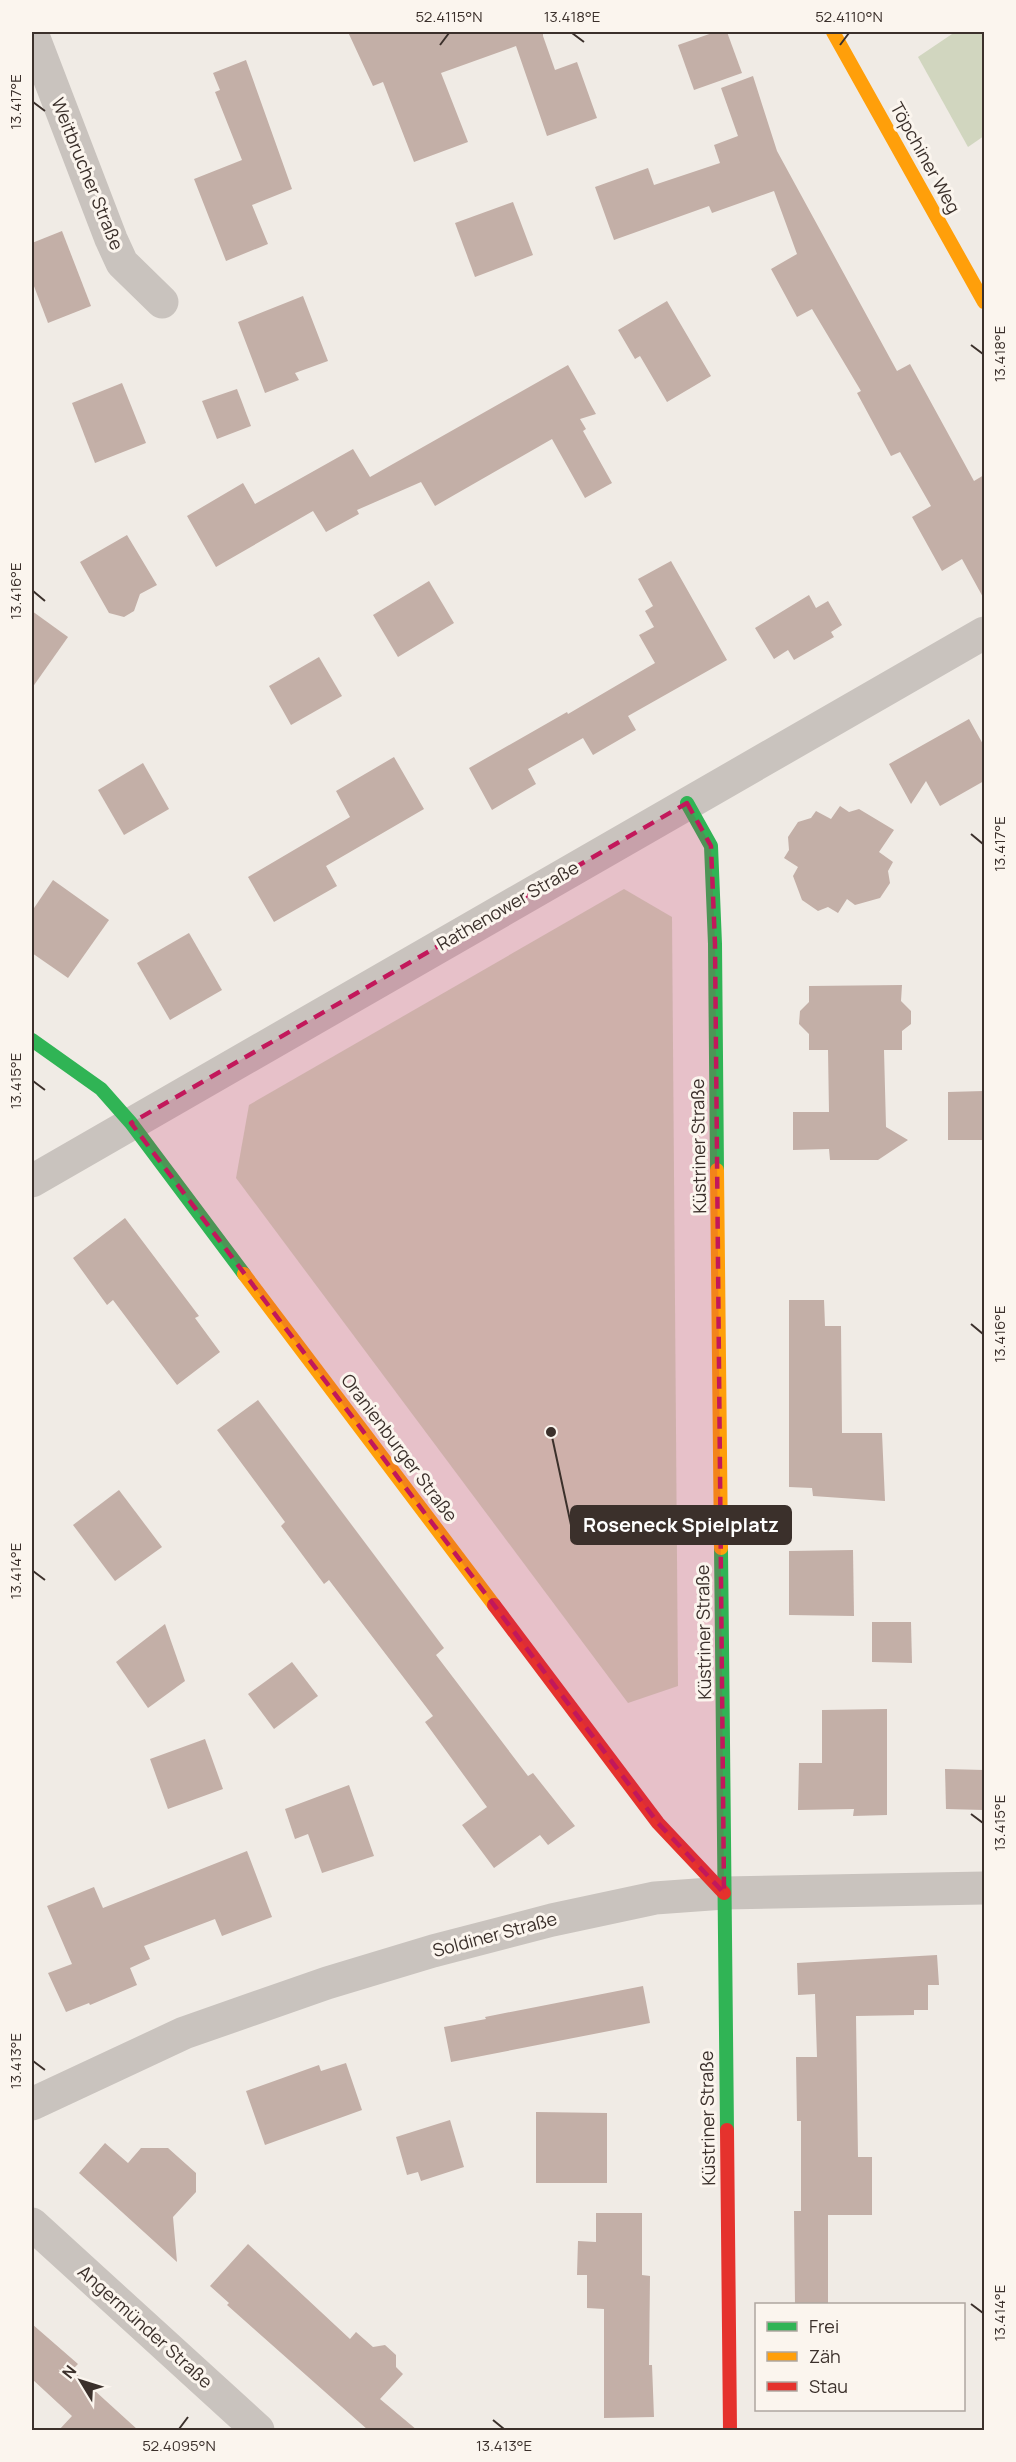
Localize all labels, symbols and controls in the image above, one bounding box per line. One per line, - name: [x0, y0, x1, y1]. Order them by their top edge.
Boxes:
- text: 52.4115°N: [416, 6, 482, 27]
- text: 13.418°E: [544, 6, 600, 27]
- text: 52.4110°N: [815, 6, 883, 27]
- text: 13.417°E: [5, 74, 26, 130]
- street label: Weitbrucher Straße: [46, 94, 129, 253]
- street label: Töpchiner Weg: [885, 98, 966, 217]
- text: 13.418°E: [989, 326, 1010, 382]
- text: 13.416°E: [5, 562, 26, 620]
- text: 13.417°E: [989, 816, 1010, 872]
- street label: Rathenower Straße: [432, 855, 583, 956]
- text: 13.415°E: [5, 1053, 26, 1109]
- street label: Küstriner Straße: [685, 1078, 711, 1214]
- text: 13.416°E: [989, 1305, 1010, 1363]
- street label: Oranienburger Straße: [336, 1369, 463, 1526]
- callout: Roseneck Spielplatz: [571, 1506, 791, 1544]
- text: Roseneck Spielplatz: [583, 1511, 779, 1538]
- text: 13.414°E: [5, 1543, 26, 1599]
- street label: Küstriner Straße: [690, 1564, 716, 1700]
- text: 13.415°E: [989, 1795, 1010, 1851]
- street label: Soldiner Straße: [430, 1906, 560, 1962]
- text: 13.413°E: [5, 2033, 26, 2089]
- street label: Küstriner Straße: [694, 2050, 720, 2186]
- street label: Angermünder Straße: [73, 2259, 218, 2393]
- text: 13.414°E: [989, 2285, 1010, 2341]
- legend: [755, 2303, 965, 2411]
- text: Frei: [809, 2314, 839, 2338]
- text: Zäh: [809, 2344, 841, 2368]
- north arrow: [51, 2351, 111, 2411]
- text: N: [57, 2360, 81, 2383]
- text: Stau: [809, 2374, 848, 2398]
- text: 52.4095°N: [142, 2435, 216, 2456]
- text: 13.413°E: [476, 2435, 532, 2456]

